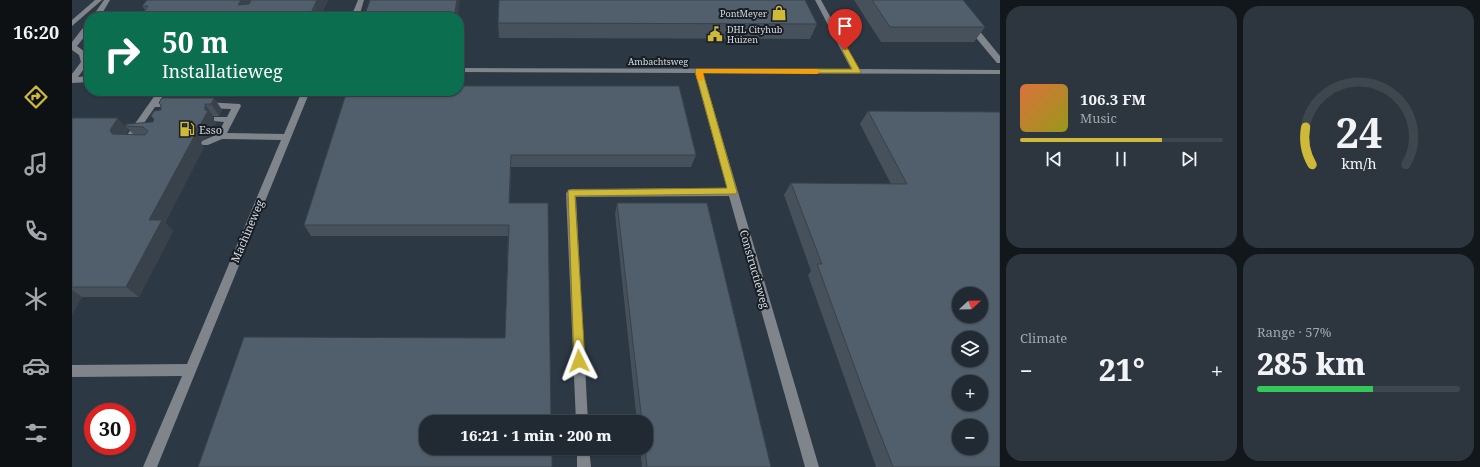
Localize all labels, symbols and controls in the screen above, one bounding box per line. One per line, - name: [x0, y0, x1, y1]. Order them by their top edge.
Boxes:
- shop icon: PontMeyer: [770, 4, 788, 22]
- place label: PontMeyer: [720, 7, 768, 20]
- pin: [828, 9, 862, 50]
- icon: arrive: [834, 15, 856, 37]
- text: 16:20: [13, 20, 59, 44]
- text: 50 m: [162, 23, 229, 61]
- place label: DHL Cityhub Huizen: [727, 23, 783, 46]
- public building icon: DHL Cityhub Huizen: [706, 25, 724, 43]
- icon: right: [96, 28, 148, 80]
- street label: Ambachtsweg: [628, 55, 688, 68]
- text: Installatieweg: [162, 59, 283, 83]
- icon: directions: [22, 83, 50, 111]
- text: 106.3 FM: [1080, 89, 1146, 109]
- text: 24: [1335, 104, 1382, 160]
- text: Music: [1080, 109, 1117, 127]
- fuel station icon: Esso: [178, 120, 196, 138]
- place label: Esso: [199, 122, 222, 137]
- icon: previous: [1043, 148, 1065, 170]
- icon: pause: [1110, 148, 1132, 170]
- icon: next: [1178, 148, 1200, 170]
- icon: music: [22, 150, 50, 178]
- text: km/h: [1341, 154, 1376, 173]
- street label: Machineweg: [227, 197, 267, 265]
- icon: phone: [22, 217, 50, 245]
- street label: Constructieweg: [737, 228, 773, 310]
- icon: climate: [22, 285, 50, 313]
- north arrow: [952, 287, 988, 323]
- map controls: [952, 287, 988, 455]
- text: Range · 57%: [1257, 323, 1331, 341]
- text: Climate: [1020, 329, 1067, 347]
- button: layers: [952, 331, 988, 367]
- position arrow: [558, 340, 600, 382]
- text: 285 km: [1257, 343, 1366, 384]
- text: 21°: [1099, 349, 1145, 390]
- icon: car: [22, 352, 50, 380]
- text: −: [1020, 355, 1033, 385]
- text: +: [1211, 355, 1223, 385]
- button: +: [952, 375, 988, 411]
- speed limit sign: 30: [84, 403, 136, 455]
- icon: filters: [22, 419, 50, 447]
- button: −: [952, 419, 988, 455]
- text: 16:21 · 1 min · 200 m: [460, 425, 612, 445]

